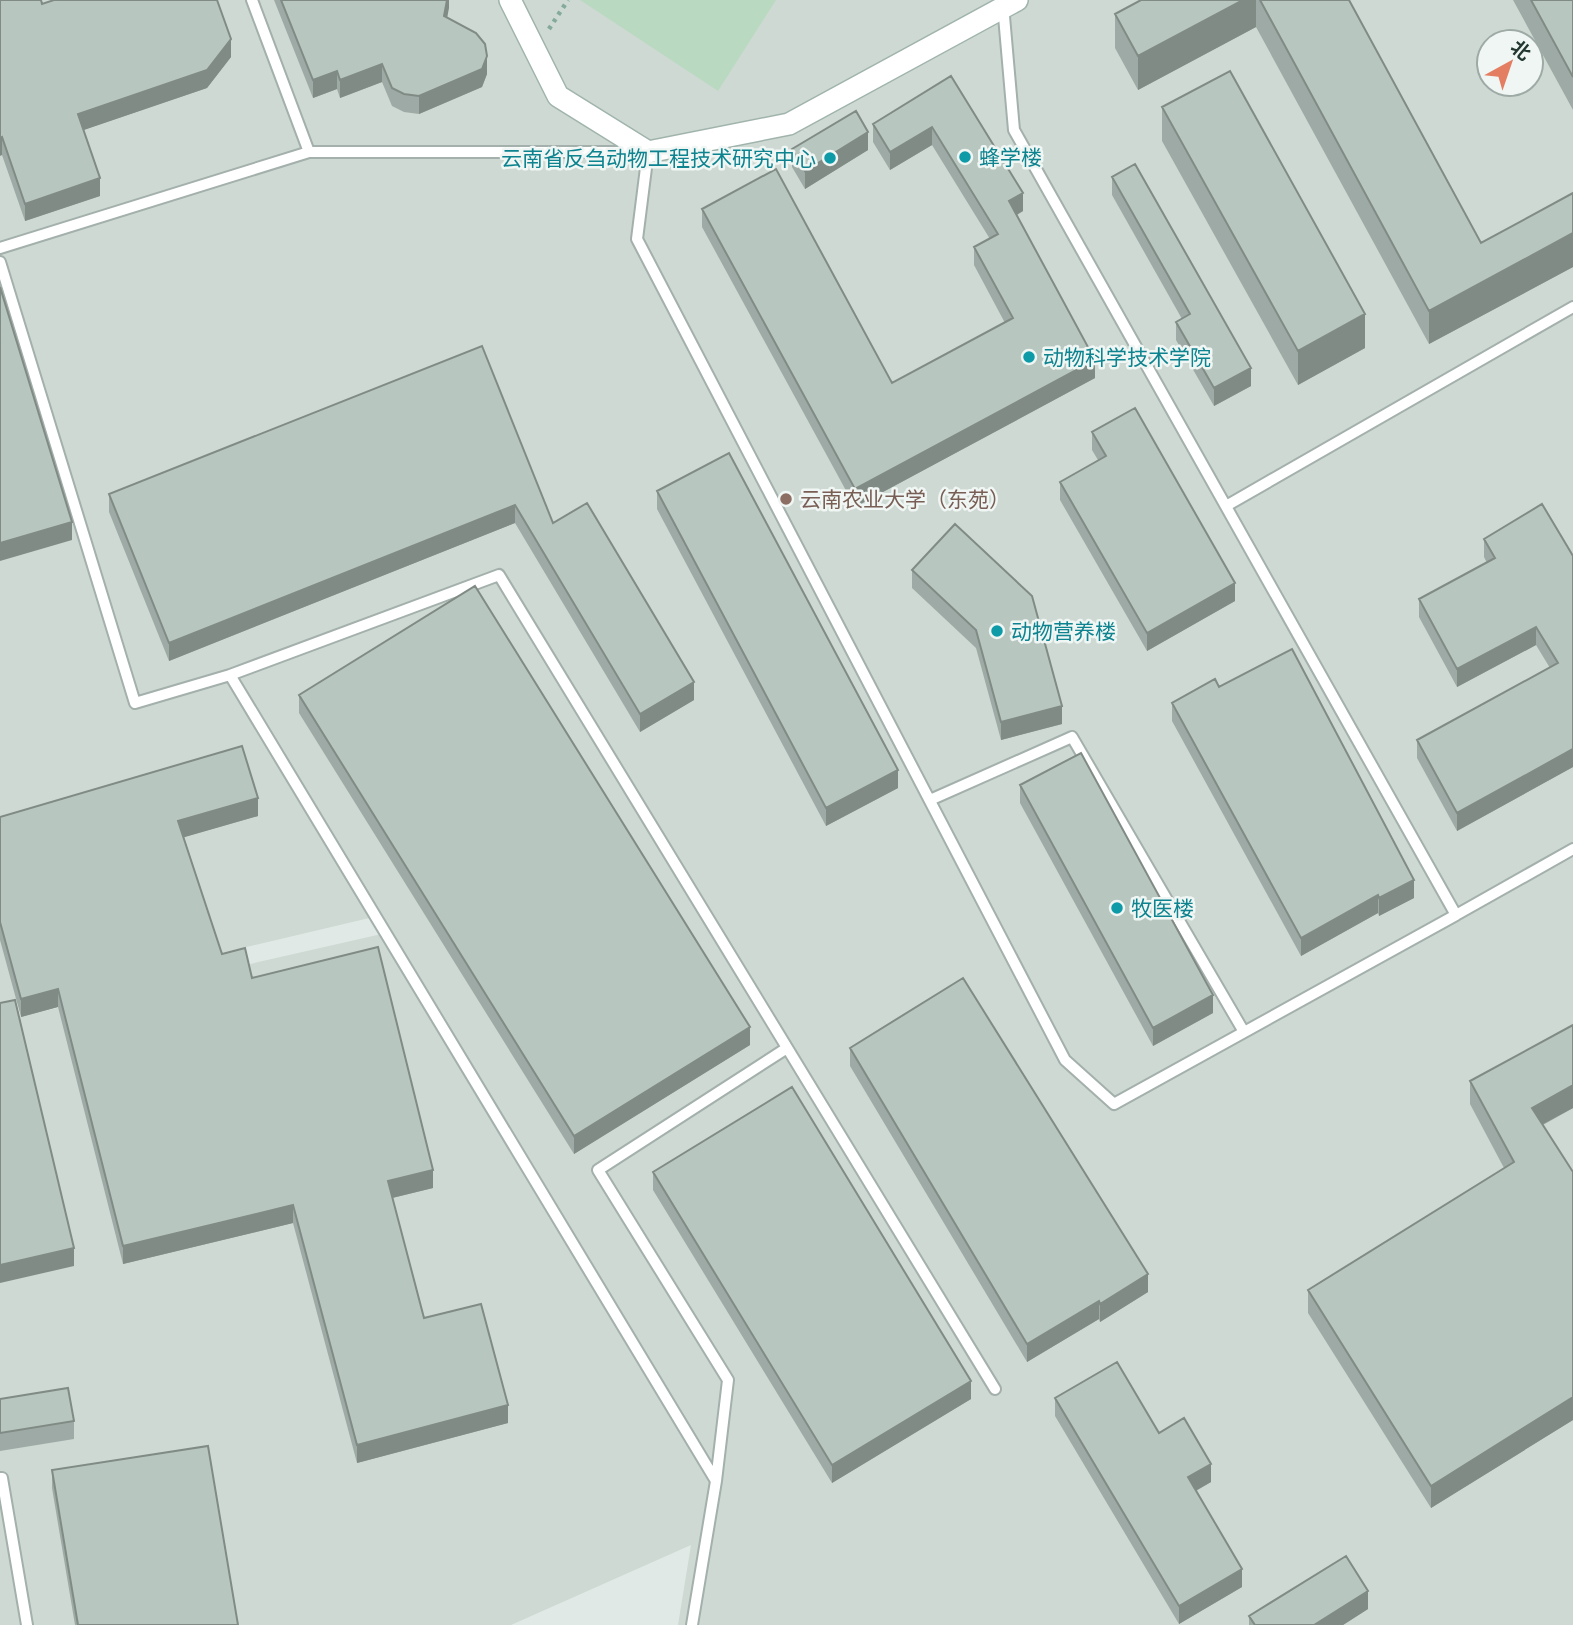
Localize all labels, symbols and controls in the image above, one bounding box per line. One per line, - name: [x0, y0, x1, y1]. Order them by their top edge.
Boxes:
- north arrow: [1475, 28, 1545, 98]
- text: 北: [1506, 35, 1536, 65]
- place label: 蜂学楼: [979, 144, 1042, 171]
- place label: 云南省反刍动物工程技术研究中心: [501, 145, 816, 172]
- marker: 蜂学楼: [957, 149, 973, 165]
- marker: 云南省反刍动物工程技术研究中心: [822, 150, 838, 166]
- place label: 动物科学技术学院: [1043, 344, 1211, 371]
- marker: 动物科学技术学院: [1021, 349, 1037, 365]
- place label: 云南农业大学（东苑）: [800, 486, 1010, 513]
- marker: 云南农业大学（东苑）: [778, 491, 794, 507]
- place label: 动物营养楼: [1011, 618, 1116, 645]
- marker: 动物营养楼: [989, 623, 1005, 639]
- place label: 牧医楼: [1131, 895, 1194, 922]
- marker: 牧医楼: [1109, 900, 1125, 916]

